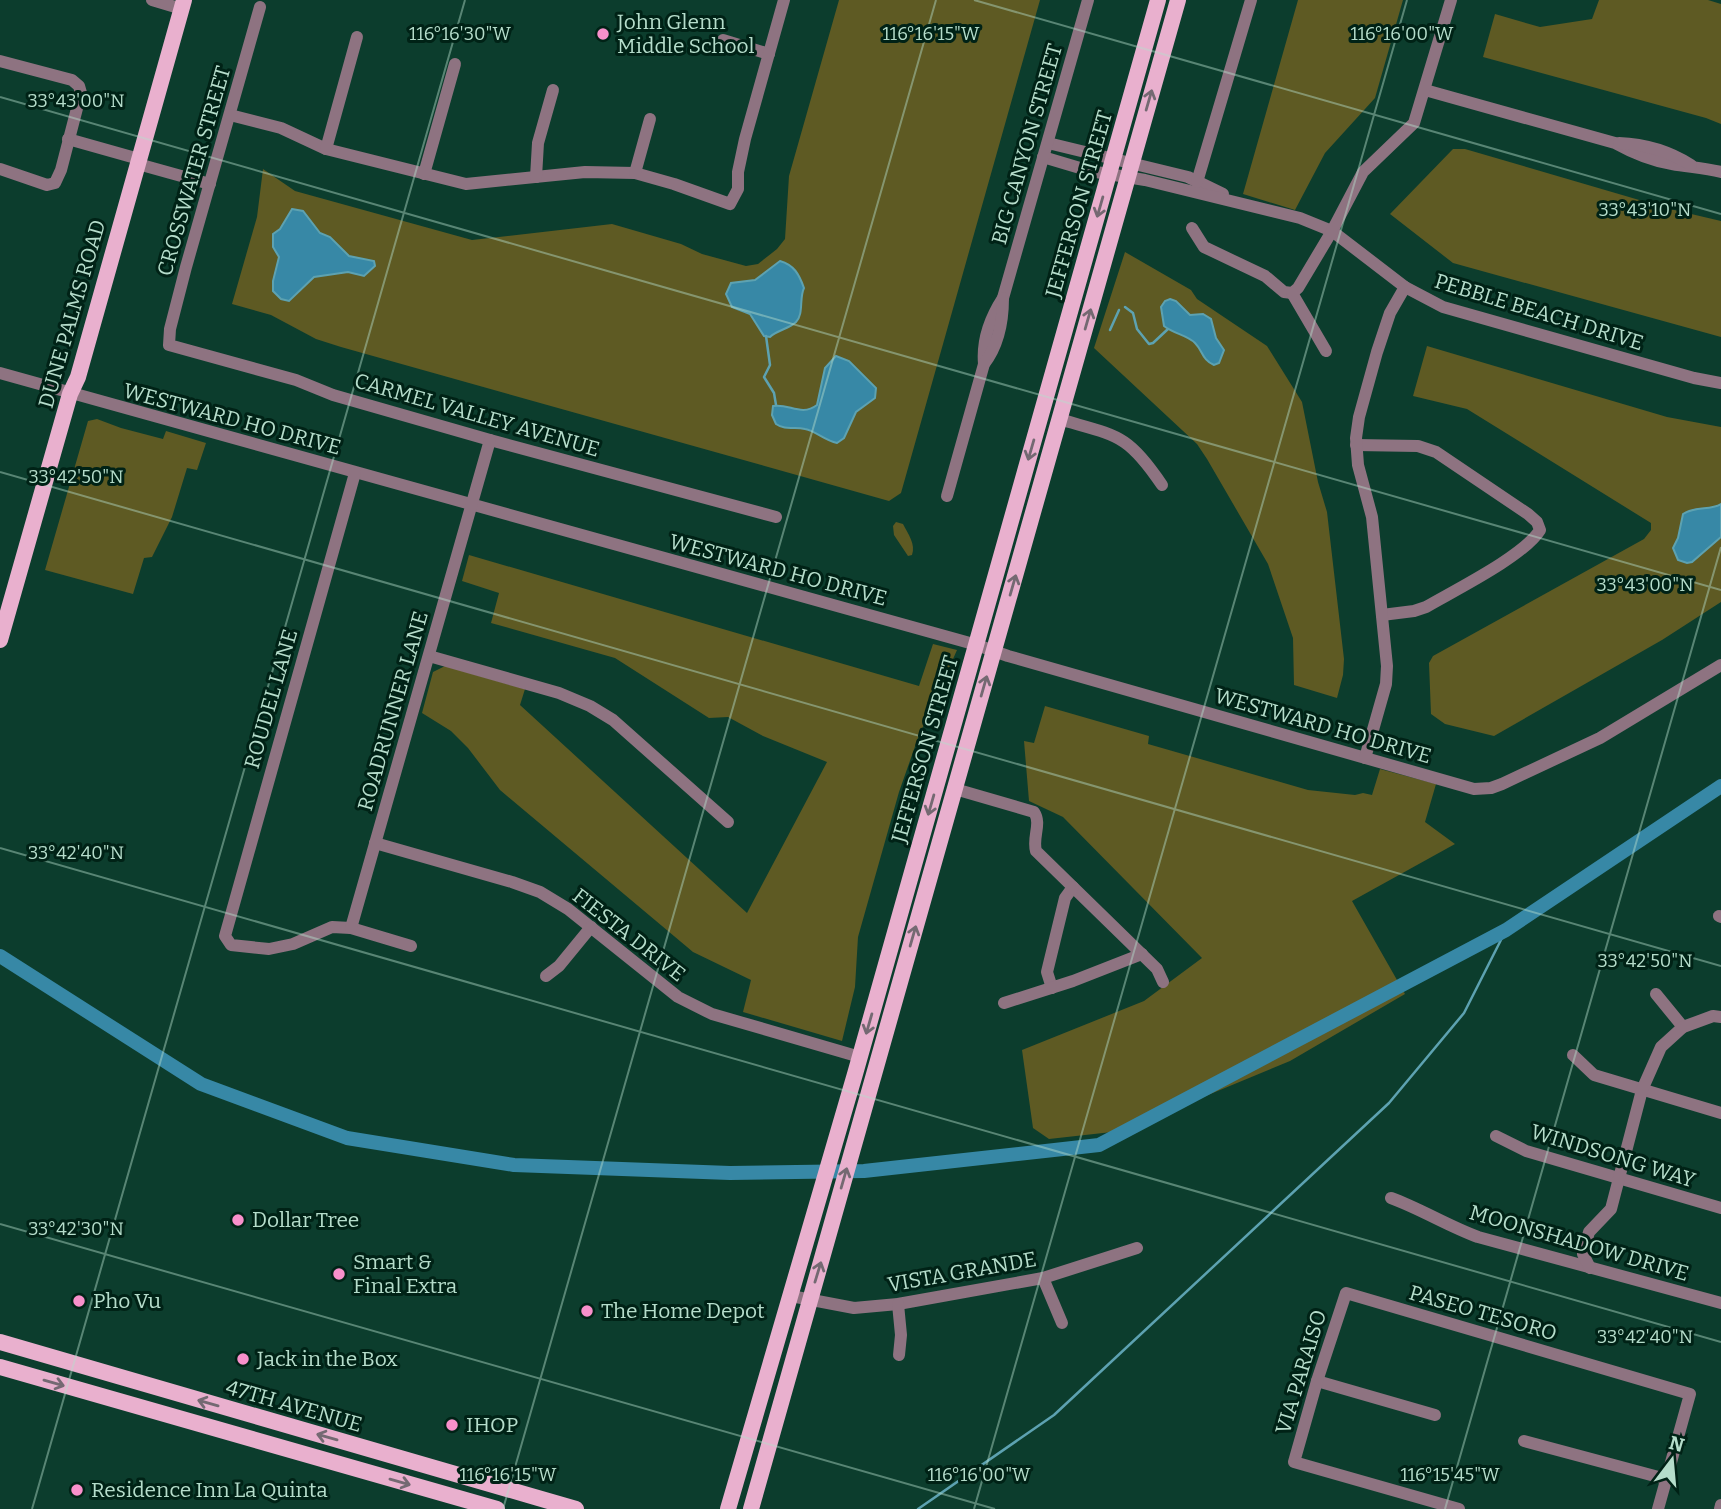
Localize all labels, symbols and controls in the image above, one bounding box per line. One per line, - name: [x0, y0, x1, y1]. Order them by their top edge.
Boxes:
- place label: John Glenn Middle School: [616, 9, 755, 59]
- text: 116°16'30"W: [409, 23, 511, 45]
- text: 116°16'15"W: [883, 23, 980, 45]
- text: 116°16'00"W: [1350, 23, 1454, 45]
- marker: John Glenn Middle School: [595, 26, 611, 42]
- street label: BIG CANYON STREET: [986, 41, 1068, 247]
- street label: CROSSWATER STREET: [152, 63, 236, 279]
- one-way arrow: [1144, 89, 1157, 111]
- text: 33°43'00"N: [27, 90, 125, 112]
- street label: JEFFERSON STREET: [1040, 107, 1118, 302]
- one-way arrow: [1093, 195, 1106, 218]
- text: 33°43'10"N: [1599, 199, 1691, 221]
- street label: DUNE PALMS ROAD: [33, 217, 111, 411]
- street label: PEBBLE BEACH DRIVE: [1431, 268, 1647, 356]
- one-way arrow: [1082, 308, 1095, 330]
- street label: CARMEL VALLEY AVENUE: [351, 367, 603, 463]
- street label: WESTWARD HO DRIVE: [120, 377, 344, 461]
- one-way arrow: [1024, 439, 1037, 461]
- text: 33°42'50"N: [28, 466, 124, 488]
- street label: WESTWARD HO DRIVE: [666, 528, 890, 612]
- text: 33°43'00"N: [1596, 574, 1694, 596]
- one-way arrow: [1007, 575, 1020, 597]
- street label: ROADRUNNER LANE: [352, 608, 434, 814]
- street label: ROUDEL LANE: [239, 626, 303, 772]
- street label: JEFFERSON STREET: [886, 652, 964, 847]
- one-way arrow: [979, 675, 992, 697]
- street label: WESTWARD HO DRIVE: [1212, 683, 1434, 769]
- one-way arrow: [924, 794, 937, 816]
- text: 33°42'40"N: [28, 842, 124, 864]
- street label: FIESTA DRIVE: [567, 883, 691, 987]
- one-way arrow: [908, 925, 921, 947]
- text: 33°42'50"N: [1597, 950, 1693, 972]
- one-way arrow: [862, 1013, 875, 1035]
- street label: WINDSONG WAY: [1528, 1119, 1699, 1194]
- one-way arrow: [839, 1168, 852, 1190]
- street label: MOONSHADOW DRIVE: [1466, 1199, 1692, 1287]
- place label: Dollar Tree: [252, 1207, 359, 1233]
- marker: Dollar Tree: [230, 1212, 246, 1228]
- text: 33°42'30"N: [28, 1218, 124, 1240]
- street label: VISTA GRANDE: [886, 1246, 1038, 1298]
- place label: Smart & Final Extra: [353, 1249, 458, 1299]
- one-way arrow: [812, 1261, 825, 1283]
- marker: Smart & Final Extra: [331, 1266, 347, 1282]
- street label: PASEO TESORO: [1406, 1279, 1560, 1347]
- place label: Pho Vu: [93, 1288, 161, 1314]
- marker: Pho Vu: [71, 1293, 87, 1309]
- place label: The Home Depot: [601, 1298, 765, 1324]
- marker: The Home Depot: [579, 1303, 595, 1319]
- street label: VIA PARAISO: [1270, 1307, 1332, 1437]
- text: 33°42'40"N: [1597, 1326, 1693, 1348]
- place label: Jack in the Box: [256, 1346, 398, 1372]
- marker: Jack in the Box: [235, 1351, 251, 1367]
- street label: 47TH AVENUE: [223, 1374, 365, 1438]
- one-way arrow: [42, 1377, 64, 1390]
- one-way arrow: [198, 1395, 220, 1408]
- place label: IHOP: [466, 1412, 518, 1438]
- marker: IHOP: [444, 1417, 460, 1433]
- north arrow: [1637, 1425, 1707, 1495]
- one-way arrow: [316, 1430, 338, 1443]
- text: N: [1666, 1431, 1687, 1457]
- text: 116°16'15"W: [460, 1464, 557, 1486]
- text: 116°16'00"W: [927, 1464, 1031, 1486]
- text: 116°15'45"W: [1400, 1464, 1500, 1486]
- one-way arrow: [389, 1476, 411, 1489]
- place label: Residence Inn La Quinta: [91, 1477, 328, 1503]
- marker: Residence Inn La Quinta: [69, 1482, 85, 1498]

